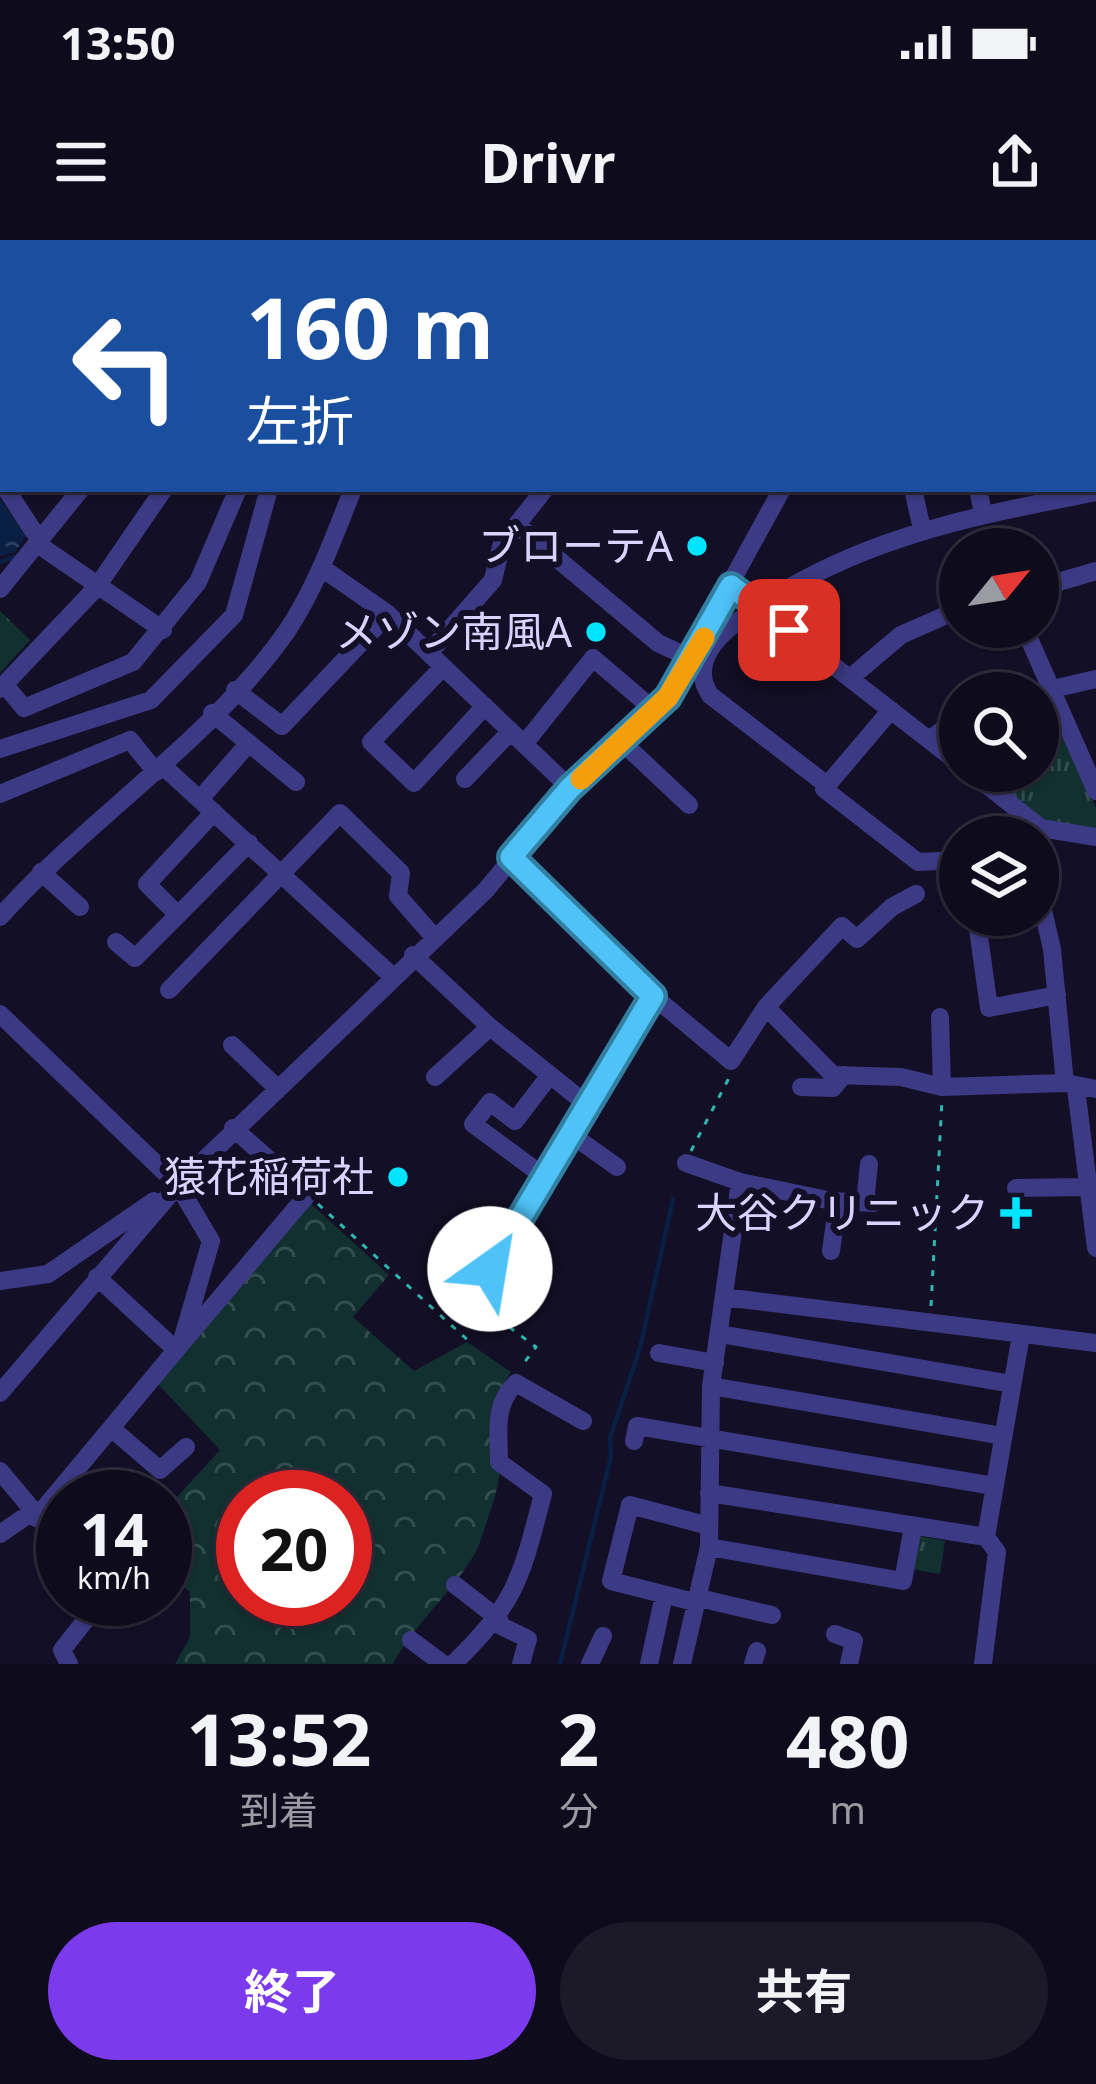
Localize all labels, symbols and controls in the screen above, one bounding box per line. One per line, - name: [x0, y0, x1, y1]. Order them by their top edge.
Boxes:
- text: 13:50: [60, 12, 176, 73]
- text: Drivr: [481, 125, 615, 199]
- icon: menu: [48, 129, 114, 195]
- icon: share: [982, 129, 1048, 195]
- text: 160 m: [246, 269, 494, 384]
- icon: left: [48, 288, 204, 444]
- text: 左折: [246, 383, 354, 457]
- place label: ブローテA: [478, 516, 673, 573]
- north arrow: [939, 528, 1059, 648]
- map controls: [939, 528, 1059, 936]
- marker: ブローテA: [684, 533, 710, 559]
- pin: [738, 579, 840, 681]
- icon: arrive: [756, 597, 822, 663]
- place label: メゾン南風A: [335, 602, 572, 659]
- marker: メゾン南風A: [583, 619, 609, 645]
- button: search: [939, 672, 1059, 792]
- button: layers: [939, 816, 1059, 936]
- place label: 猿花稲荷社: [164, 1147, 374, 1204]
- marker: 猿花稲荷社: [385, 1164, 411, 1190]
- place label: 大谷クリニック: [695, 1183, 989, 1240]
- marker: 大谷クリニック: [1000, 1197, 1032, 1229]
- position arrow: [427, 1206, 553, 1332]
- speed limit sign: 20: [216, 1470, 372, 1626]
- text: 14: [80, 1492, 148, 1574]
- text: km/h: [77, 1557, 151, 1598]
- text: 13:52: [187, 1689, 372, 1787]
- text: 2: [558, 1689, 599, 1787]
- text: 480: [786, 1691, 909, 1789]
- text: m: [829, 1782, 866, 1835]
- text: 到着: [240, 1783, 318, 1836]
- text: 分: [559, 1783, 598, 1836]
- button: 終了: [48, 1922, 536, 2060]
- button: 共有: [560, 1922, 1048, 2060]

